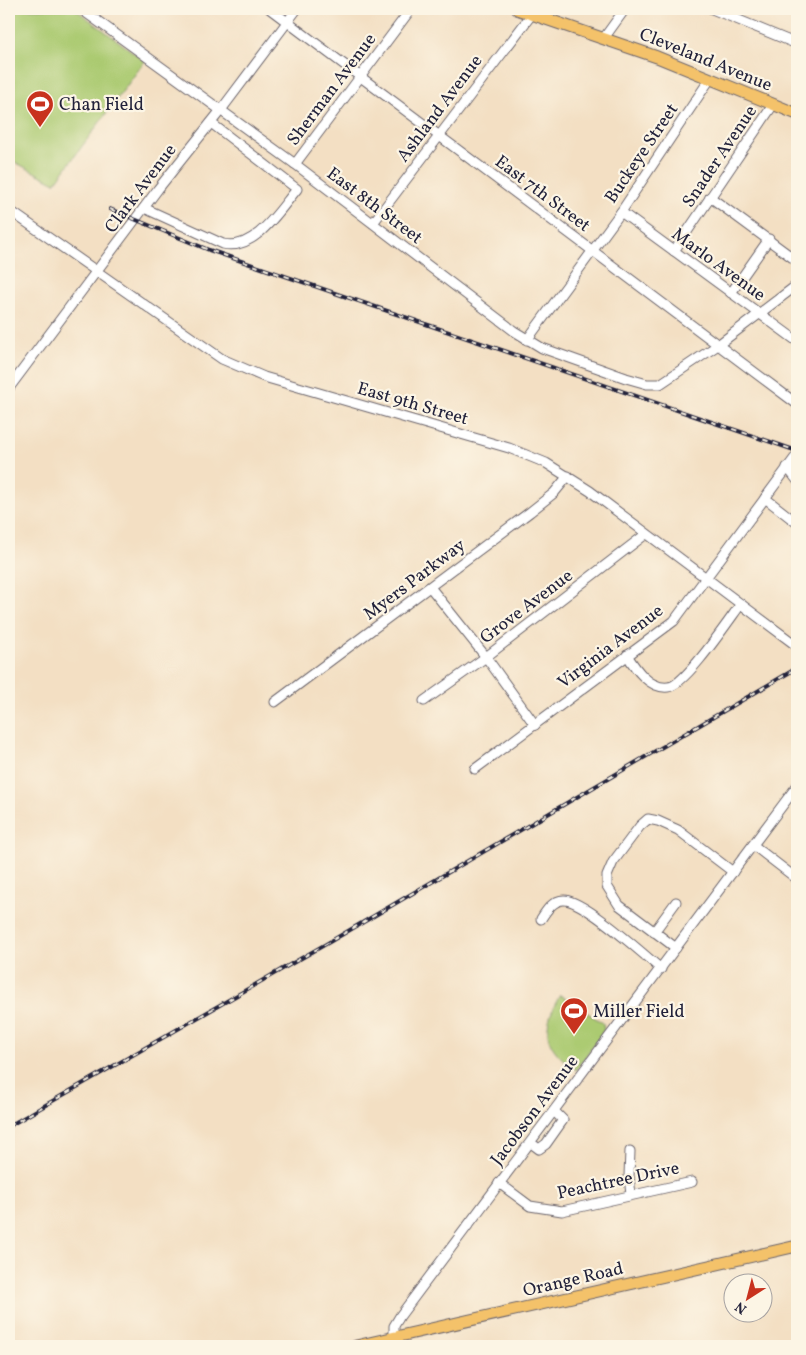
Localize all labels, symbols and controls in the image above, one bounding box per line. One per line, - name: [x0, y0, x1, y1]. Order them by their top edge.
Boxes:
- street label: Cleveland Avenue: [635, 22, 776, 98]
- street label: Sherman Avenue: [282, 29, 383, 151]
- street label: Ashland Avenue: [391, 50, 489, 168]
- sports icon: Chan Field: [25, 89, 55, 128]
- place label: Chan Field: [59, 93, 144, 118]
- street label: Buckeye Street: [600, 99, 685, 209]
- street label: Snader Avenue: [677, 101, 764, 213]
- street label: Clark Avenue: [99, 139, 183, 239]
- street label: East 7th Street: [489, 150, 595, 238]
- street label: East 8th Street: [321, 162, 427, 251]
- street label: Marlo Avenue: [666, 223, 770, 308]
- street label: East 9th Street: [354, 377, 471, 432]
- street label: Myers Parkway: [359, 533, 471, 627]
- street label: Grove Avenue: [475, 564, 579, 650]
- street label: Virginia Avenue: [553, 599, 669, 695]
- sports icon: Miller Field: [559, 996, 589, 1035]
- place label: Miller Field: [593, 1000, 685, 1025]
- street label: Jacobson Avenue: [485, 1050, 585, 1171]
- street label: Peachtree Drive: [555, 1156, 682, 1207]
- street label: Orange Road: [521, 1257, 626, 1304]
- north arrow: [724, 1272, 774, 1322]
- text: N: [732, 1297, 751, 1318]

